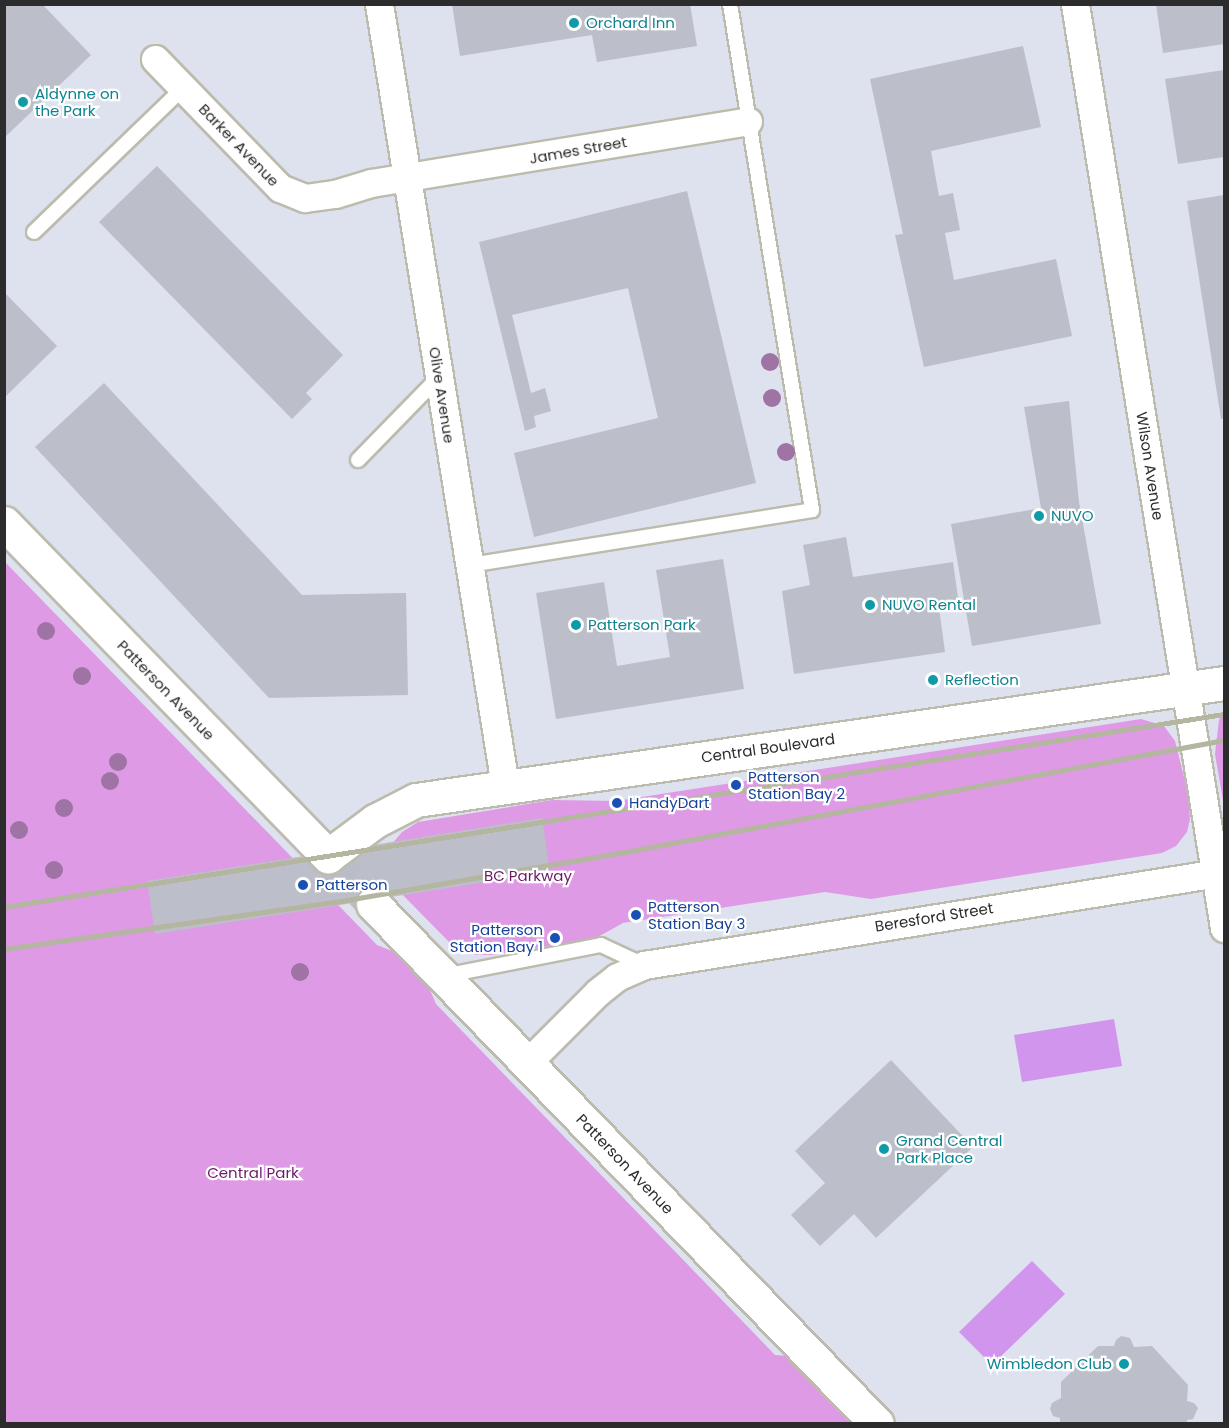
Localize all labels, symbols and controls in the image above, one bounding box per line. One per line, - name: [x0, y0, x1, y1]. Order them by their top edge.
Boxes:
- place label: Orchard Inn: [586, 14, 675, 32]
- marker: Orchard Inn: [567, 16, 581, 30]
- place label: Aldynne on the Park: [35, 84, 119, 119]
- marker: Aldynne on the Park: [16, 95, 30, 109]
- street label: Barker Avenue: [195, 100, 283, 190]
- street label: James Street: [528, 133, 628, 167]
- street label: Olive Avenue: [426, 346, 458, 444]
- street label: Wilson Avenue: [1133, 411, 1167, 521]
- place label: NUVO: [1051, 507, 1094, 525]
- marker: NUVO: [1032, 509, 1046, 523]
- place label: NUVO Rental: [882, 596, 976, 614]
- marker: NUVO Rental: [863, 598, 877, 612]
- place label: Patterson Park: [588, 616, 696, 634]
- marker: Patterson Park: [569, 618, 583, 632]
- street label: Patterson Avenue: [114, 636, 218, 744]
- place label: Reflection: [945, 671, 1019, 689]
- marker: Reflection: [926, 673, 940, 687]
- street label: Central Boulevard: [700, 730, 836, 766]
- place label: Patterson Station Bay 2: [748, 767, 845, 802]
- marker: Patterson Station Bay 2: [729, 778, 743, 792]
- place label: HandyDart: [629, 794, 710, 812]
- marker: HandyDart: [610, 796, 624, 810]
- park label: BC Parkway: [484, 867, 572, 885]
- marker: Patterson: [294, 876, 312, 894]
- place label: Patterson: [316, 876, 388, 894]
- place label: Patterson Station Bay 3: [648, 897, 745, 932]
- street label: Beresford Street: [874, 899, 994, 935]
- marker: Patterson Station Bay 3: [629, 908, 643, 922]
- place label: Patterson Station Bay 1: [450, 920, 543, 955]
- marker: Patterson Station Bay 1: [548, 931, 562, 945]
- street label: Patterson Avenue: [573, 1110, 677, 1218]
- place label: Grand Central Park Place: [896, 1131, 1003, 1166]
- marker: Grand Central Park Place: [877, 1142, 891, 1156]
- park label: Central Park: [207, 1164, 299, 1182]
- place label: Wimbledon Club: [987, 1355, 1112, 1373]
- marker: Wimbledon Club: [1117, 1357, 1131, 1371]

